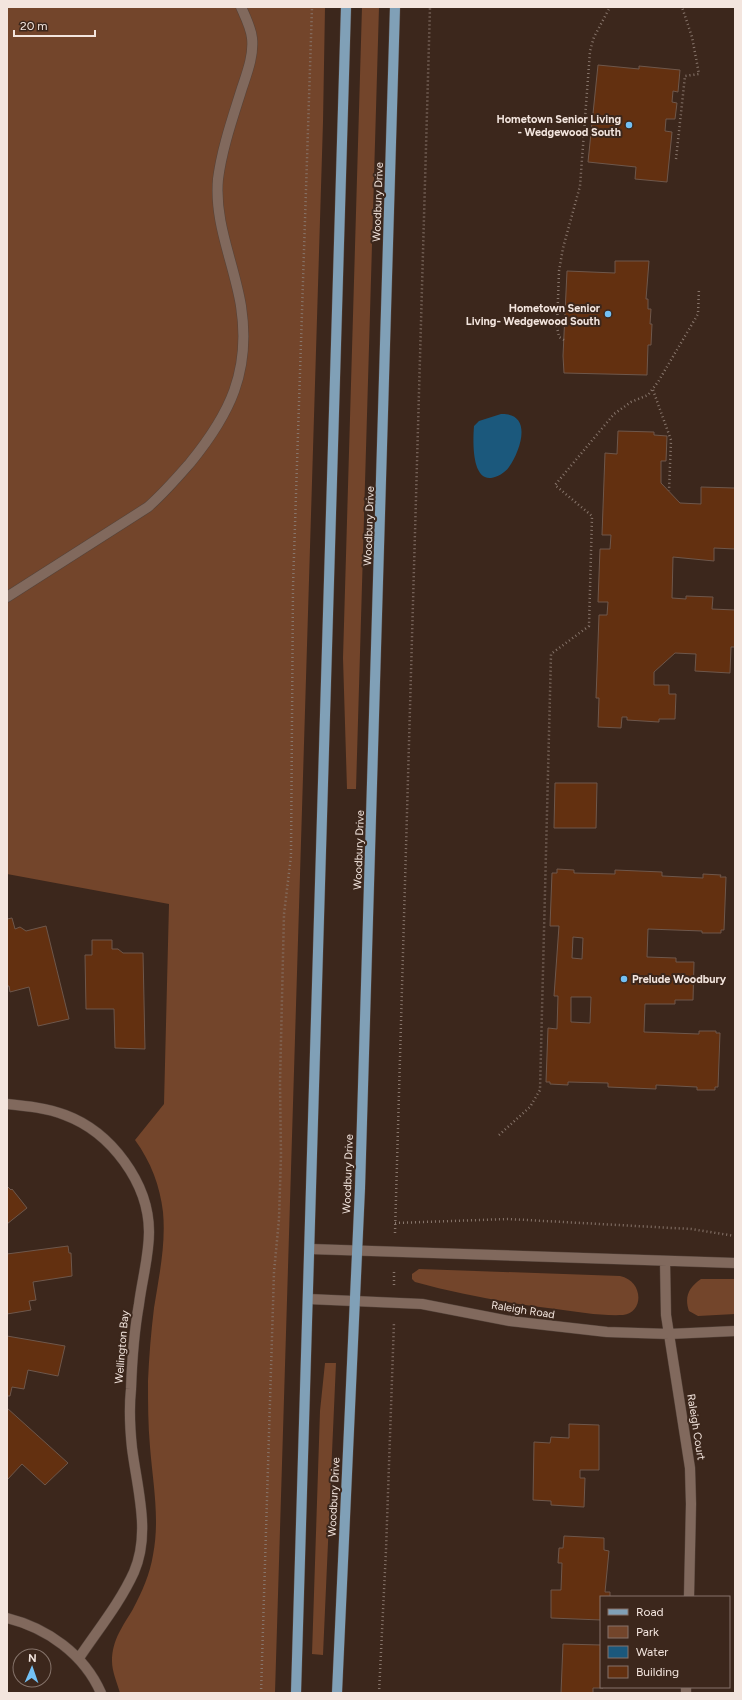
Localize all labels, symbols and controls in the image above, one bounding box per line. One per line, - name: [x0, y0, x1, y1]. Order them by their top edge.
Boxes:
- scale bar: [14, 12, 95, 38]
- text: 20 m: [20, 19, 48, 33]
- place label: Hometown Senior Living - Wedgewood South: [496, 113, 621, 139]
- marker: Hometown Senior Living - Wedgewood South: [624, 120, 634, 130]
- street label: Woodbury Drive: [370, 162, 386, 242]
- place label: Hometown Senior Living- Wedgewood South: [466, 302, 601, 328]
- marker: Hometown Senior Living- Wedgewood South: [603, 309, 613, 319]
- street label: Woodbury Drive: [361, 486, 377, 566]
- street label: Woodbury Drive: [351, 810, 367, 890]
- place label: Prelude Woodbury: [632, 973, 727, 986]
- marker: Prelude Woodbury: [619, 974, 629, 984]
- street label: Woodbury Drive: [340, 1134, 356, 1214]
- street label: Raleigh Road: [490, 1299, 556, 1321]
- street label: Wellington Bay: [112, 1310, 132, 1384]
- street label: Raleigh Court: [684, 1393, 708, 1461]
- street label: Woodbury Drive: [325, 1457, 343, 1537]
- legend: [600, 1596, 730, 1688]
- text: Road: [636, 1605, 664, 1619]
- text: Park: [636, 1625, 659, 1639]
- text: Water: [636, 1645, 668, 1659]
- north arrow: [12, 1648, 52, 1688]
- text: N: [28, 1652, 37, 1665]
- text: Building: [636, 1665, 679, 1679]

